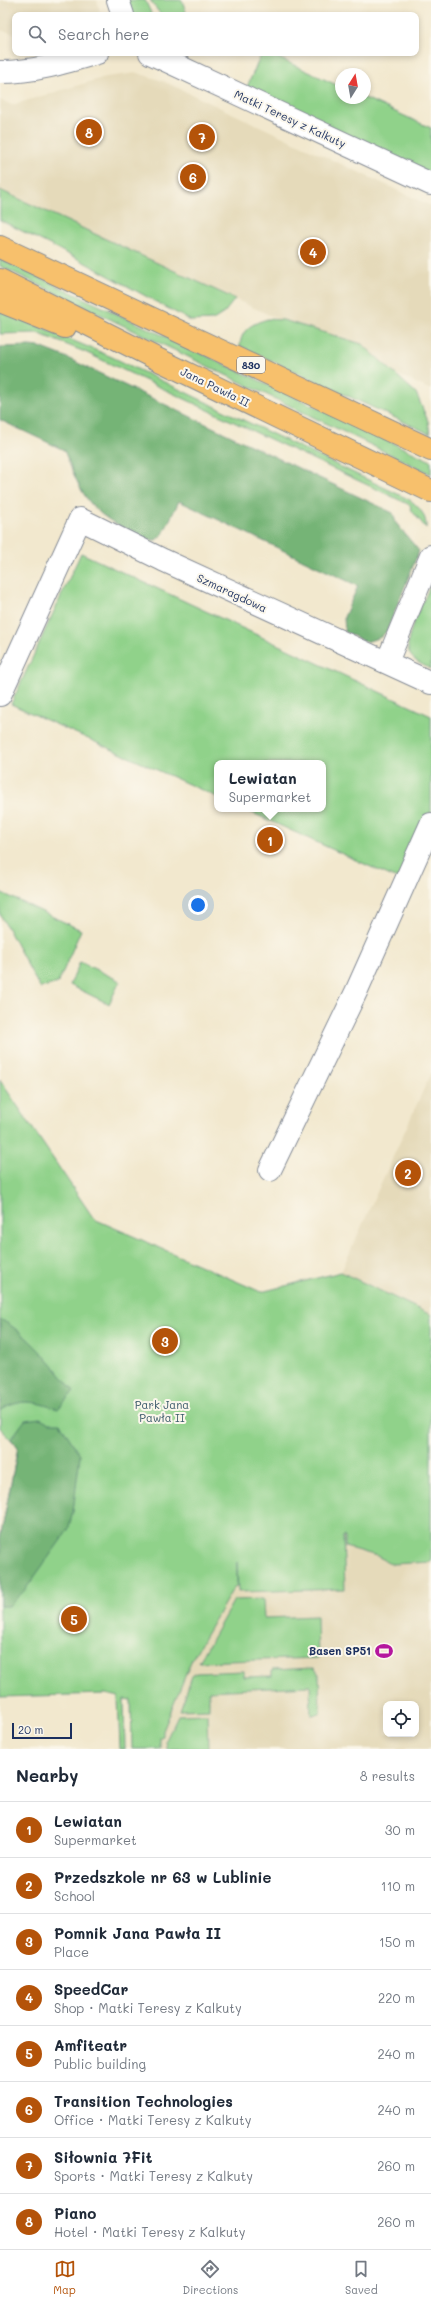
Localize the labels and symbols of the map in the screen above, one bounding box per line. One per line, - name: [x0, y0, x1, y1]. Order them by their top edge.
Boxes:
- north arrow: [335, 68, 371, 104]
- street label: Matki Teresy z Kalkuty: [232, 86, 349, 151]
- pin: 8: [76, 117, 102, 147]
- pin: 7: [189, 122, 215, 152]
- pin: 6: [180, 162, 206, 192]
- pin: 4: [300, 237, 326, 267]
- road number: 830: [237, 357, 265, 373]
- street label: Jana Pawła II: [178, 363, 252, 410]
- street label: Szmaragdowa: [195, 570, 270, 615]
- pin: 1: [257, 825, 283, 855]
- your location: [188, 895, 208, 915]
- pin: 2: [395, 1158, 421, 1188]
- pin: 3: [152, 1326, 178, 1356]
- park label: Park Jana Pawła II: [135, 1397, 189, 1425]
- pin: 5: [61, 1604, 87, 1634]
- sports icon: Basen SP51: [374, 1641, 394, 1661]
- place label: Basen SP51: [309, 1643, 371, 1658]
- scale bar: [12, 1721, 72, 1740]

